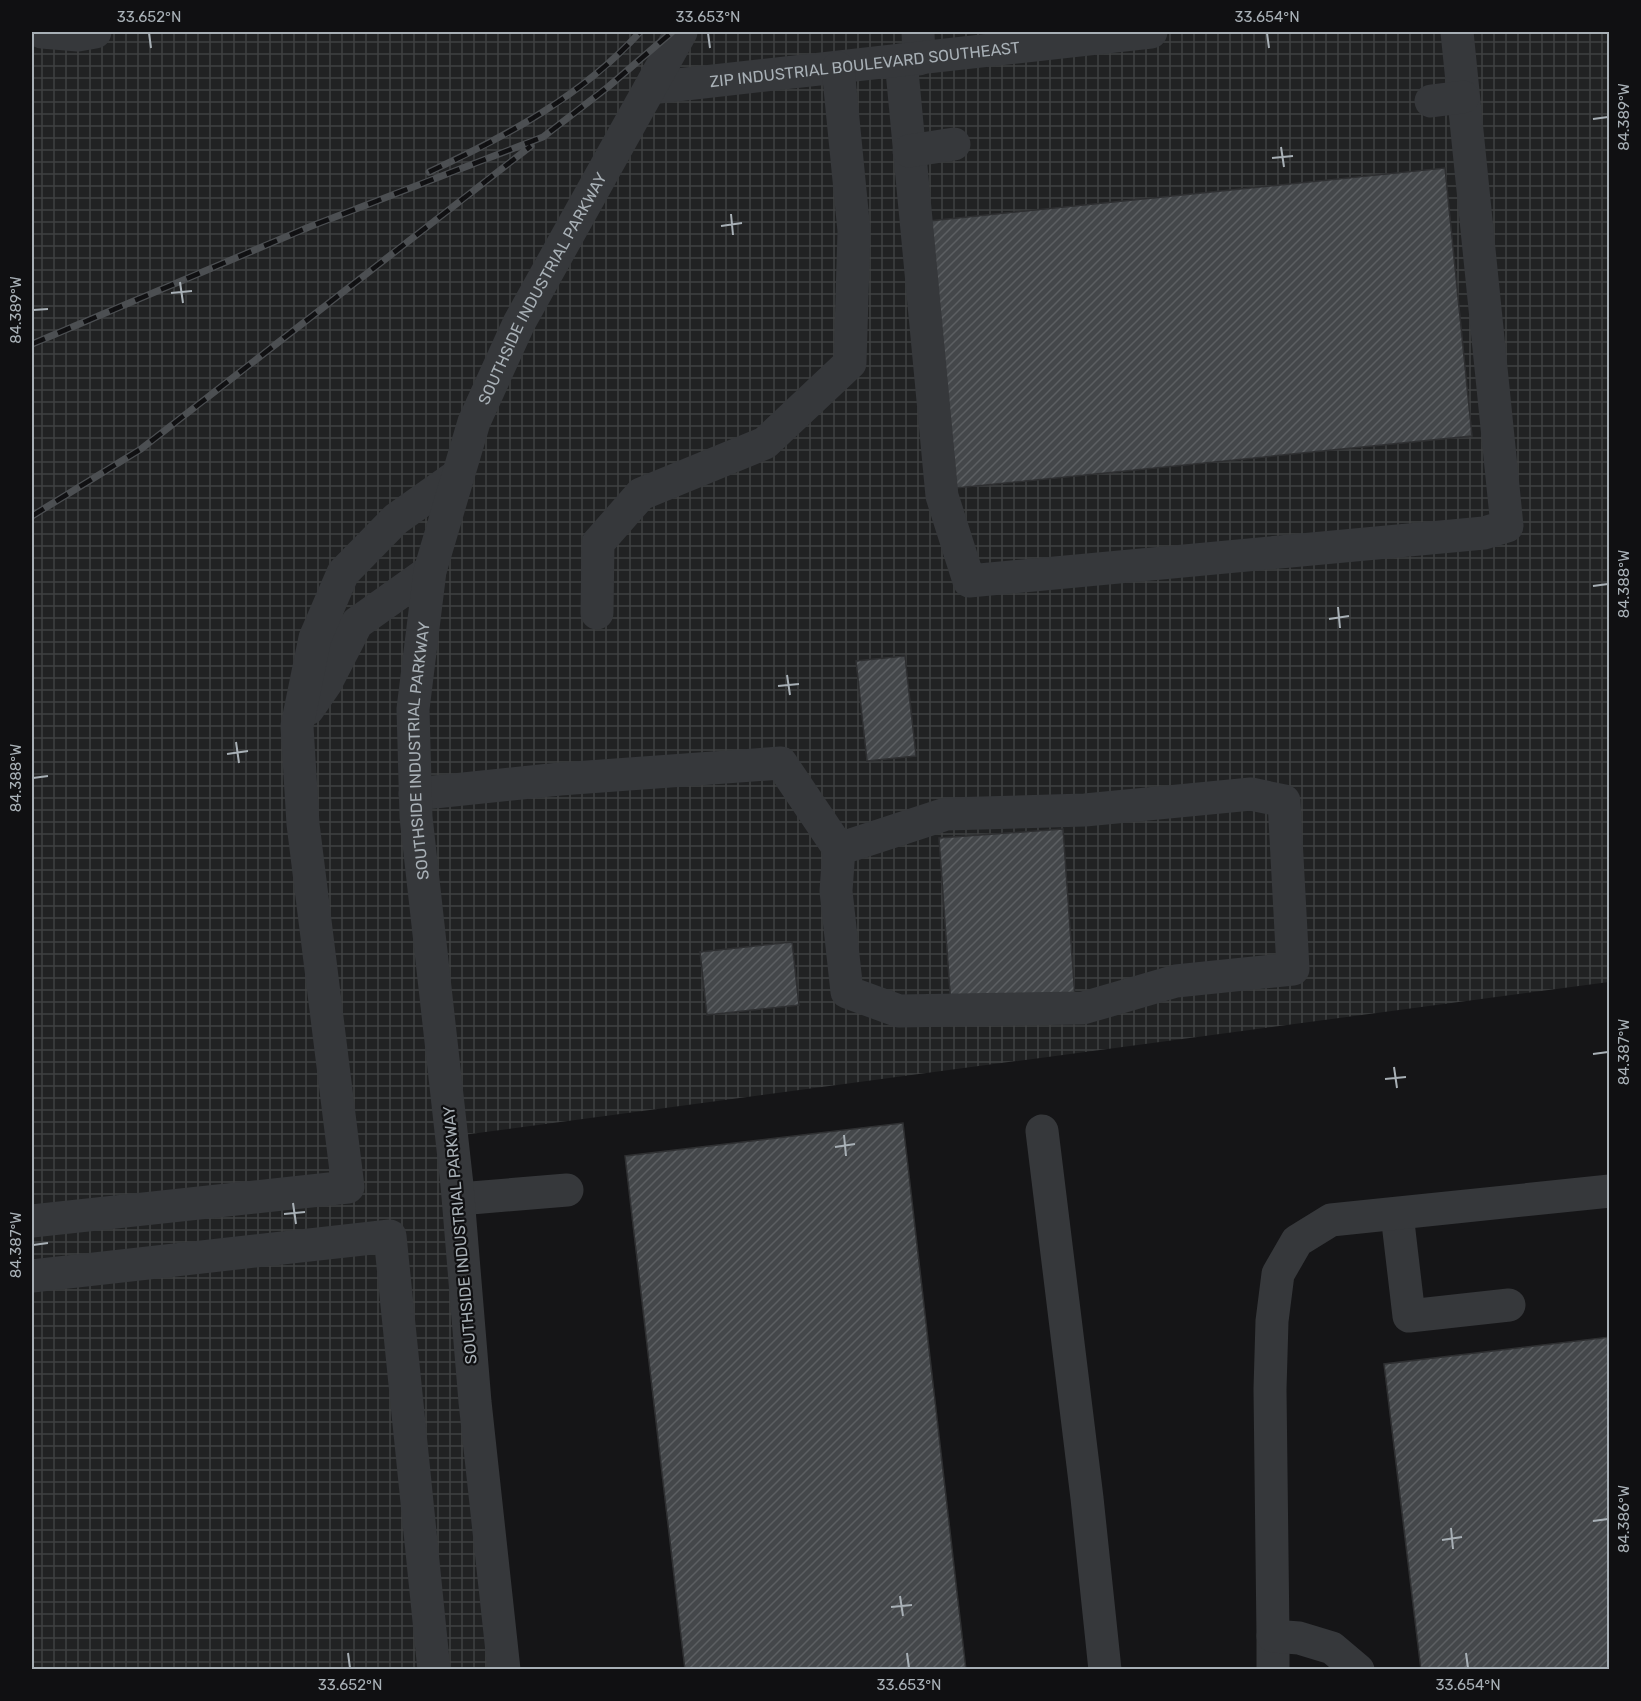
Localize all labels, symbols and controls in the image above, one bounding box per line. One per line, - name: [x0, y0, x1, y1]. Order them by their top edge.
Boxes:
- text: 33.652°N: [117, 8, 181, 26]
- text: 33.653°N: [676, 8, 740, 26]
- text: 33.654°N: [1234, 8, 1300, 26]
- street label: ZIP INDUSTRIAL BOULEVARD SOUTHEAST: [709, 37, 1021, 91]
- text: 84.389°W: [1615, 83, 1633, 151]
- street label: SOUTHSIDE INDUSTRIAL PARKWAY: [474, 169, 610, 408]
- text: 84.389°W: [7, 276, 25, 344]
- text: 84.388°W: [1615, 550, 1633, 618]
- street label: SOUTHSIDE INDUSTRIAL PARKWAY: [403, 620, 433, 881]
- text: 84.388°W: [7, 744, 25, 812]
- text: 84.387°W: [1615, 1019, 1633, 1085]
- street label: SOUTHSIDE INDUSTRIAL PARKWAY: [439, 1105, 481, 1365]
- text: 84.387°W: [7, 1212, 25, 1278]
- text: 84.386°W: [1615, 1485, 1633, 1553]
- text: 33.652°N: [318, 1676, 382, 1694]
- text: 33.653°N: [877, 1676, 941, 1694]
- text: 33.654°N: [1435, 1676, 1501, 1694]

